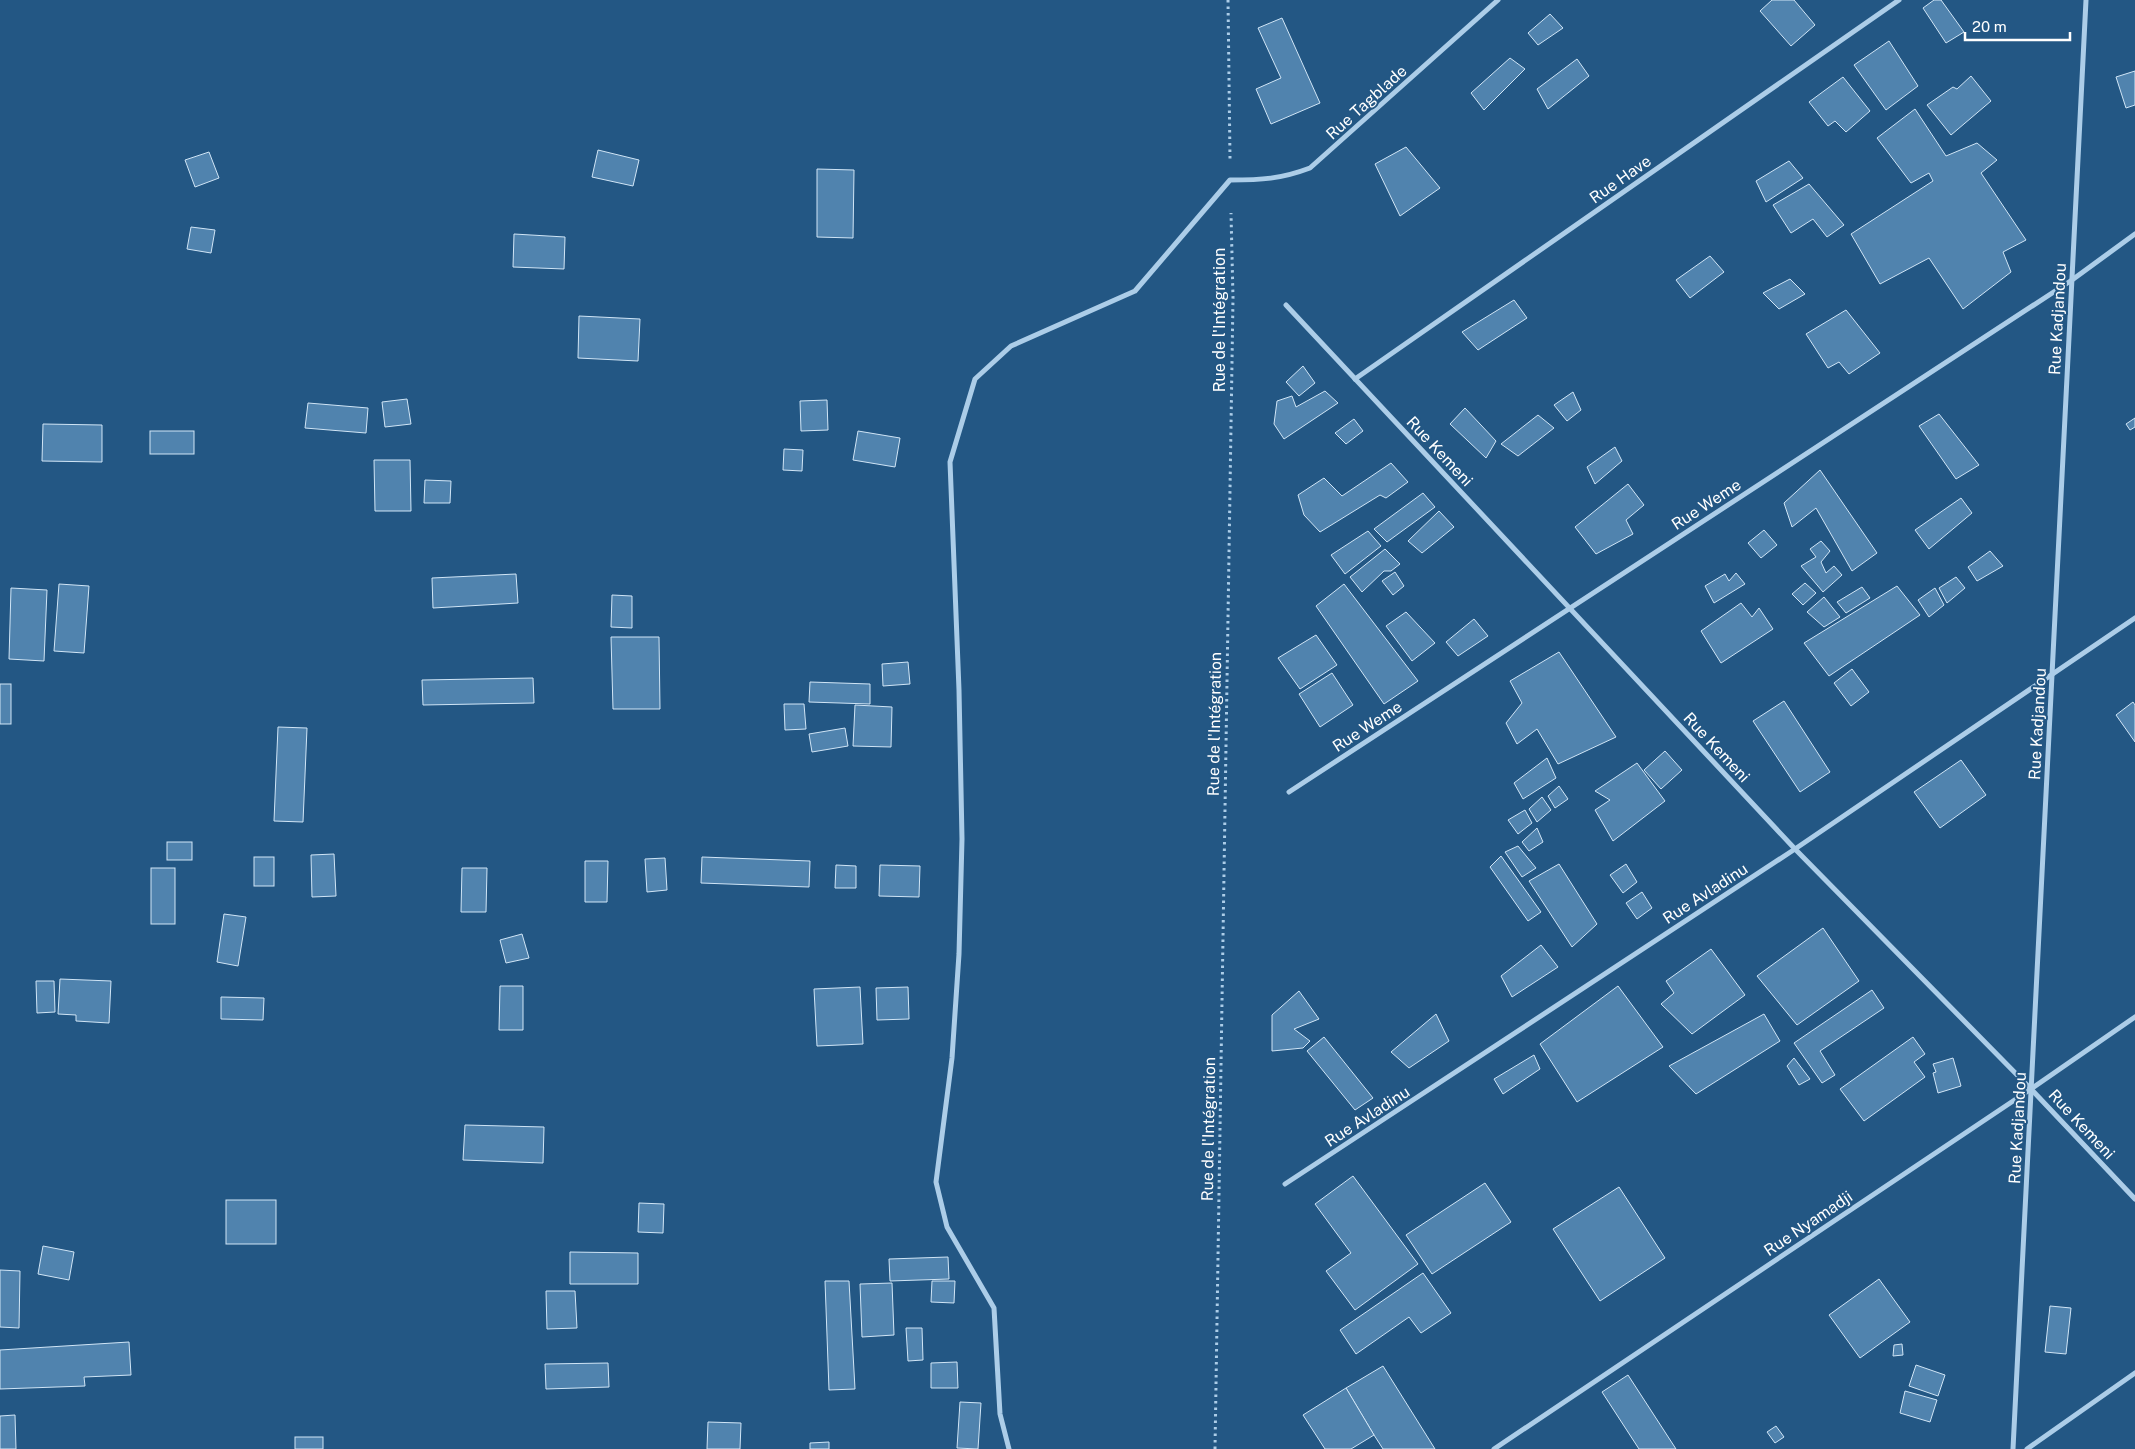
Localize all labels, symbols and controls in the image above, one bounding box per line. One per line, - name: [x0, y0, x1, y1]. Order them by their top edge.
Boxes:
- scale bar: [1965, 10, 2070, 42]
- text: 20 m: [1972, 18, 2007, 35]
- street label: Rue Tagblade: [1322, 61, 1411, 144]
- street label: Rue Have: [1586, 151, 1655, 207]
- street label: Rue de l'Intégration: [1210, 248, 1229, 392]
- street label: Rue Kadjandou: [2045, 263, 2070, 376]
- street label: Rue Kemeni: [1403, 413, 1477, 490]
- street label: Rue Weme: [1668, 475, 1745, 534]
- street label: Rue de l'Intégration: [1204, 652, 1225, 796]
- street label: Rue Kadjandou: [2025, 668, 2050, 781]
- street label: Rue Weme: [1329, 697, 1406, 756]
- street label: Rue Kemeni: [1680, 709, 1754, 786]
- street label: Rue Avladinu: [1659, 859, 1751, 928]
- street label: Rue de l'Intégration: [1198, 1057, 1219, 1201]
- street label: Rue Kadjandou: [2005, 1072, 2030, 1185]
- street label: Rue Avladinu: [1321, 1082, 1413, 1151]
- street label: Rue Kemeni: [2045, 1086, 2119, 1163]
- street label: Rue Nyamadji: [1760, 1187, 1856, 1260]

